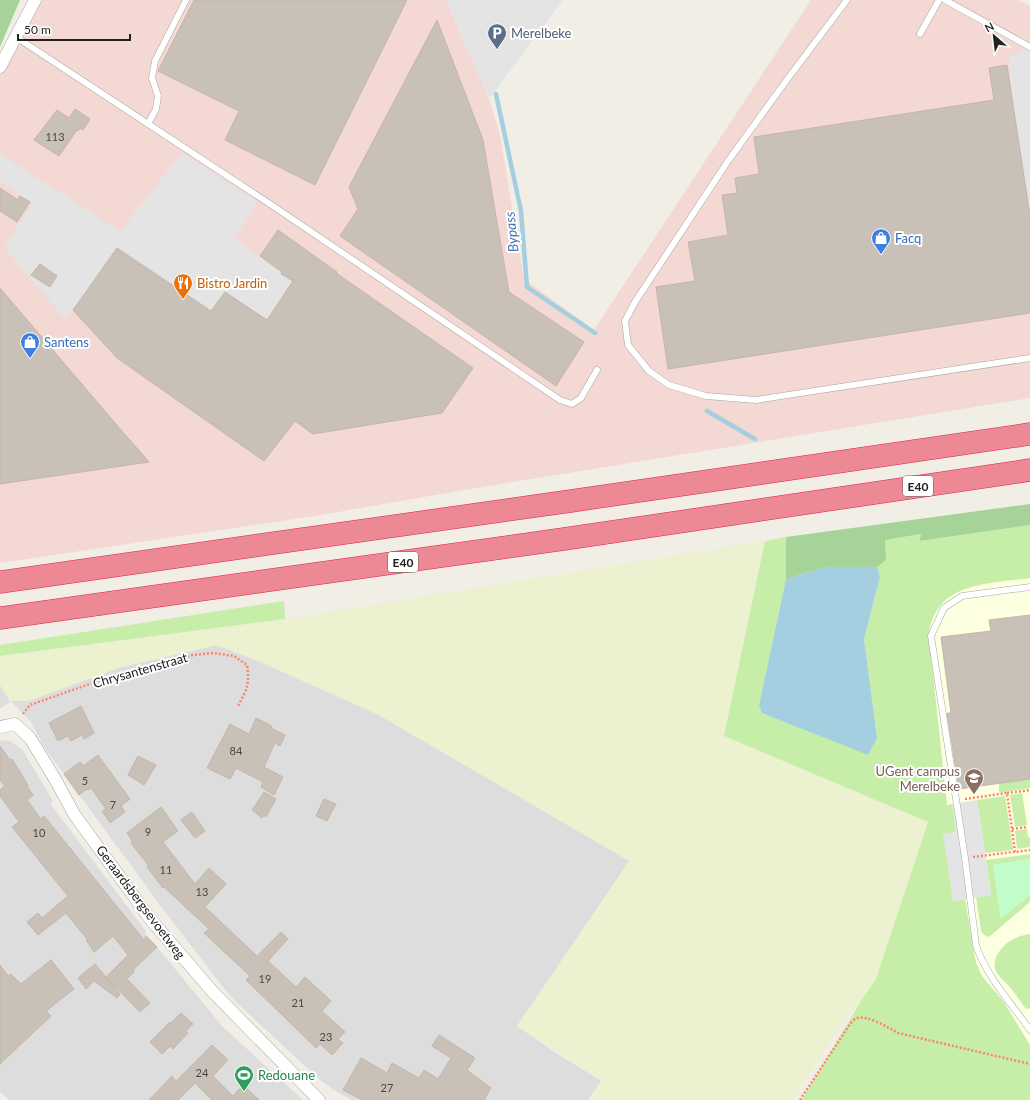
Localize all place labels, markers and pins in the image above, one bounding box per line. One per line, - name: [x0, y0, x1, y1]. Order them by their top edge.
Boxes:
- parking icon: Merelbeke: [486, 22, 508, 50]
- place label: Merelbeke: [511, 25, 572, 41]
- shop icon: Facq: [870, 227, 892, 255]
- place label: Facq: [895, 230, 921, 246]
- restaurant icon: Bistro Jardin: [172, 272, 194, 300]
- place label: Bistro Jardin: [197, 275, 267, 291]
- shop icon: Santens: [19, 331, 41, 359]
- place label: Santens: [44, 334, 89, 350]
- place label: UGent campus Merelbeke: [875, 763, 960, 794]
- school or university icon: UGent campus Merelbeke: [963, 767, 985, 795]
- sports icon: Redouane: [233, 1064, 255, 1092]
- place label: Redouane: [258, 1067, 315, 1083]

